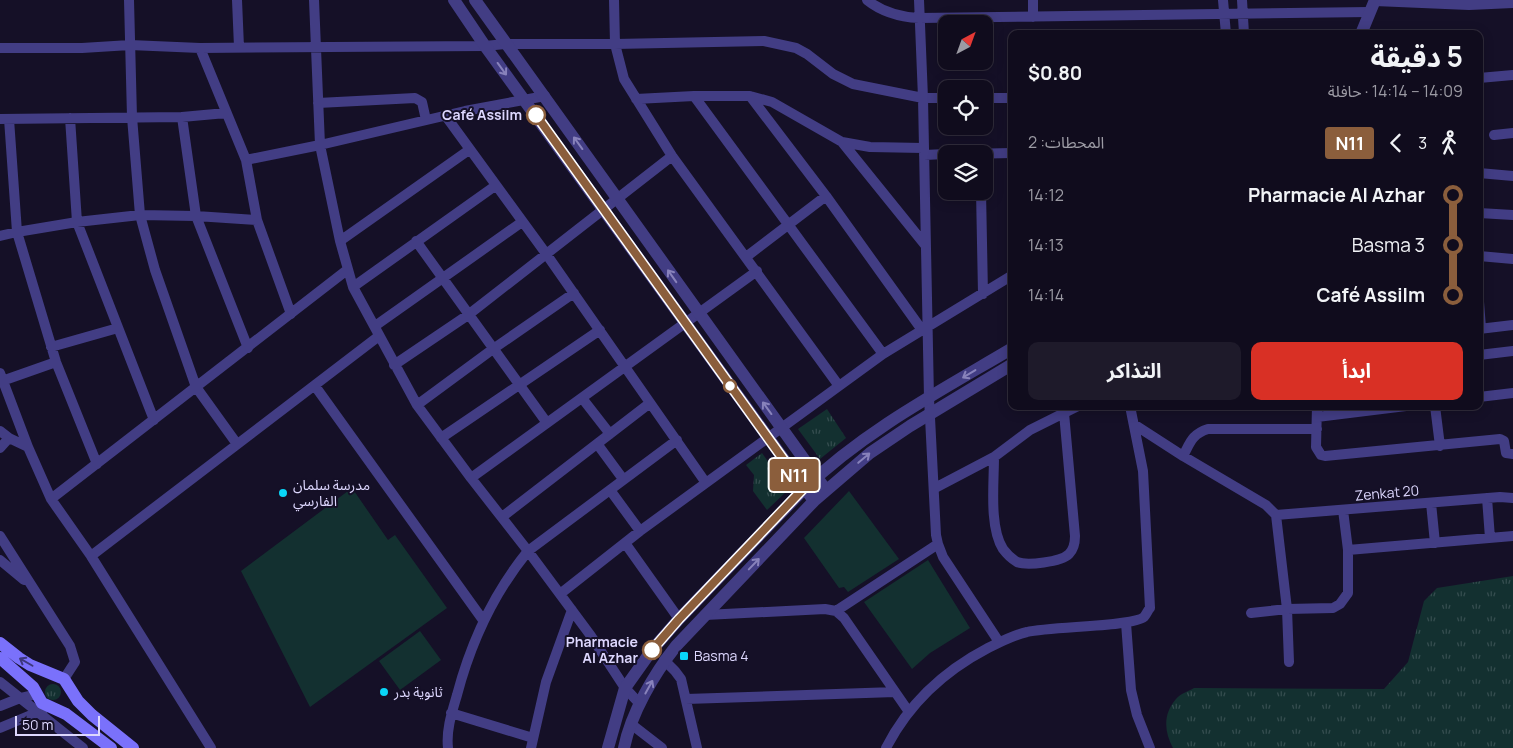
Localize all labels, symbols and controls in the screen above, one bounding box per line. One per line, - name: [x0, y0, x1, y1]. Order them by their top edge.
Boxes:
- north arrow: [938, 15, 992, 70]
- map controls: [938, 15, 993, 200]
- text: 5 دقيقة: [1371, 37, 1463, 75]
- text: $0.80: [1028, 60, 1082, 86]
- one-way arrow: [497, 62, 507, 76]
- button: locate: [938, 80, 993, 135]
- text: 14:09 – 14:14 · حافلة: [1328, 80, 1463, 102]
- place label: Café Assilm: [442, 105, 522, 124]
- marker: Café Assilm: [526, 105, 546, 125]
- icon: back: [1382, 129, 1410, 157]
- icon: walk: [1435, 129, 1463, 157]
- text: المحطات: 2: [1028, 131, 1104, 153]
- text: N11: [1335, 131, 1364, 155]
- text: 3: [1418, 132, 1427, 154]
- one-way arrow: [573, 136, 583, 150]
- button: layers: [938, 145, 993, 200]
- text: Pharmacie Al Azhar: [1248, 182, 1425, 208]
- text: 14:12: [1028, 184, 1064, 206]
- text: Basma 3: [1352, 232, 1425, 258]
- text: 14:13: [1028, 234, 1064, 256]
- one-way arrow: [667, 269, 677, 283]
- text: Café Assilm: [1317, 282, 1425, 308]
- text: 14:14: [1028, 284, 1064, 306]
- button: التذاكر: [1028, 342, 1241, 400]
- button: ابدأ: [1251, 342, 1463, 400]
- one-way arrow: [963, 369, 977, 379]
- unlabelled marker: [723, 379, 737, 393]
- one-way arrow: [762, 401, 772, 415]
- one-way arrow: [857, 453, 870, 464]
- line badge: N11: [765, 459, 823, 491]
- text: N11: [780, 463, 808, 487]
- place label: مدرسة سلمان الفارسي: [293, 475, 370, 512]
- street label: Zenkat 20: [1354, 480, 1420, 505]
- marker: مدرسة سلمان الفارسي: [277, 487, 289, 499]
- one-way arrow: [748, 558, 760, 570]
- place label: Pharmacie Al Azhar: [566, 632, 638, 667]
- marker: Pharmacie Al Azhar: [642, 640, 662, 660]
- place label: Basma 4: [694, 646, 748, 665]
- marker: Basma 4: [678, 650, 690, 662]
- one-way arrow: [19, 656, 33, 666]
- one-way arrow: [644, 680, 654, 695]
- place label: ثانوية بدر: [393, 682, 443, 701]
- marker: ثانوية بدر: [378, 686, 390, 698]
- scale bar: [15, 713, 100, 736]
- text: 50 m: [22, 715, 53, 734]

